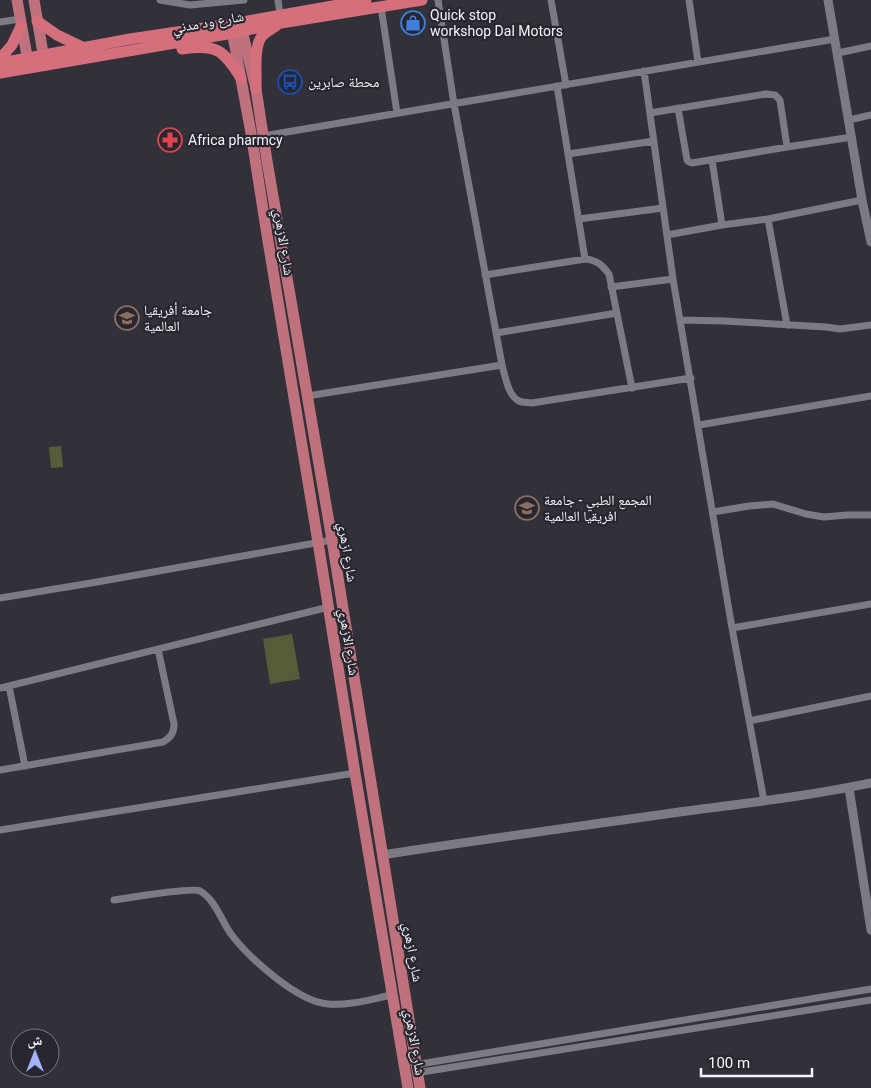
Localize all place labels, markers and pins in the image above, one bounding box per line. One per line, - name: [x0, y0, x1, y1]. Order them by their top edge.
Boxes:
- place label: Quick stop workshop Dal Motors: [430, 7, 563, 39]
- shop icon: Quick stop workshop Dal Motors: [400, 10, 426, 36]
- bus stop icon: محطة صابرين: [277, 69, 303, 95]
- place label: محطة صابرين: [308, 74, 379, 91]
- pharmacy icon: Africa pharmcy: [157, 127, 183, 153]
- place label: Africa pharmcy: [188, 132, 283, 148]
- place label: جامعة أفريقيا العالمية: [144, 302, 212, 334]
- school or university icon: جامعة أفريقيا العالمية: [114, 305, 140, 331]
- place label: المجمع الطبي - جامعة افريقيا العالمية: [544, 492, 652, 525]
- school or university icon: المجمع الطبي - جامعة افريقيا العالمية: [514, 495, 540, 521]

